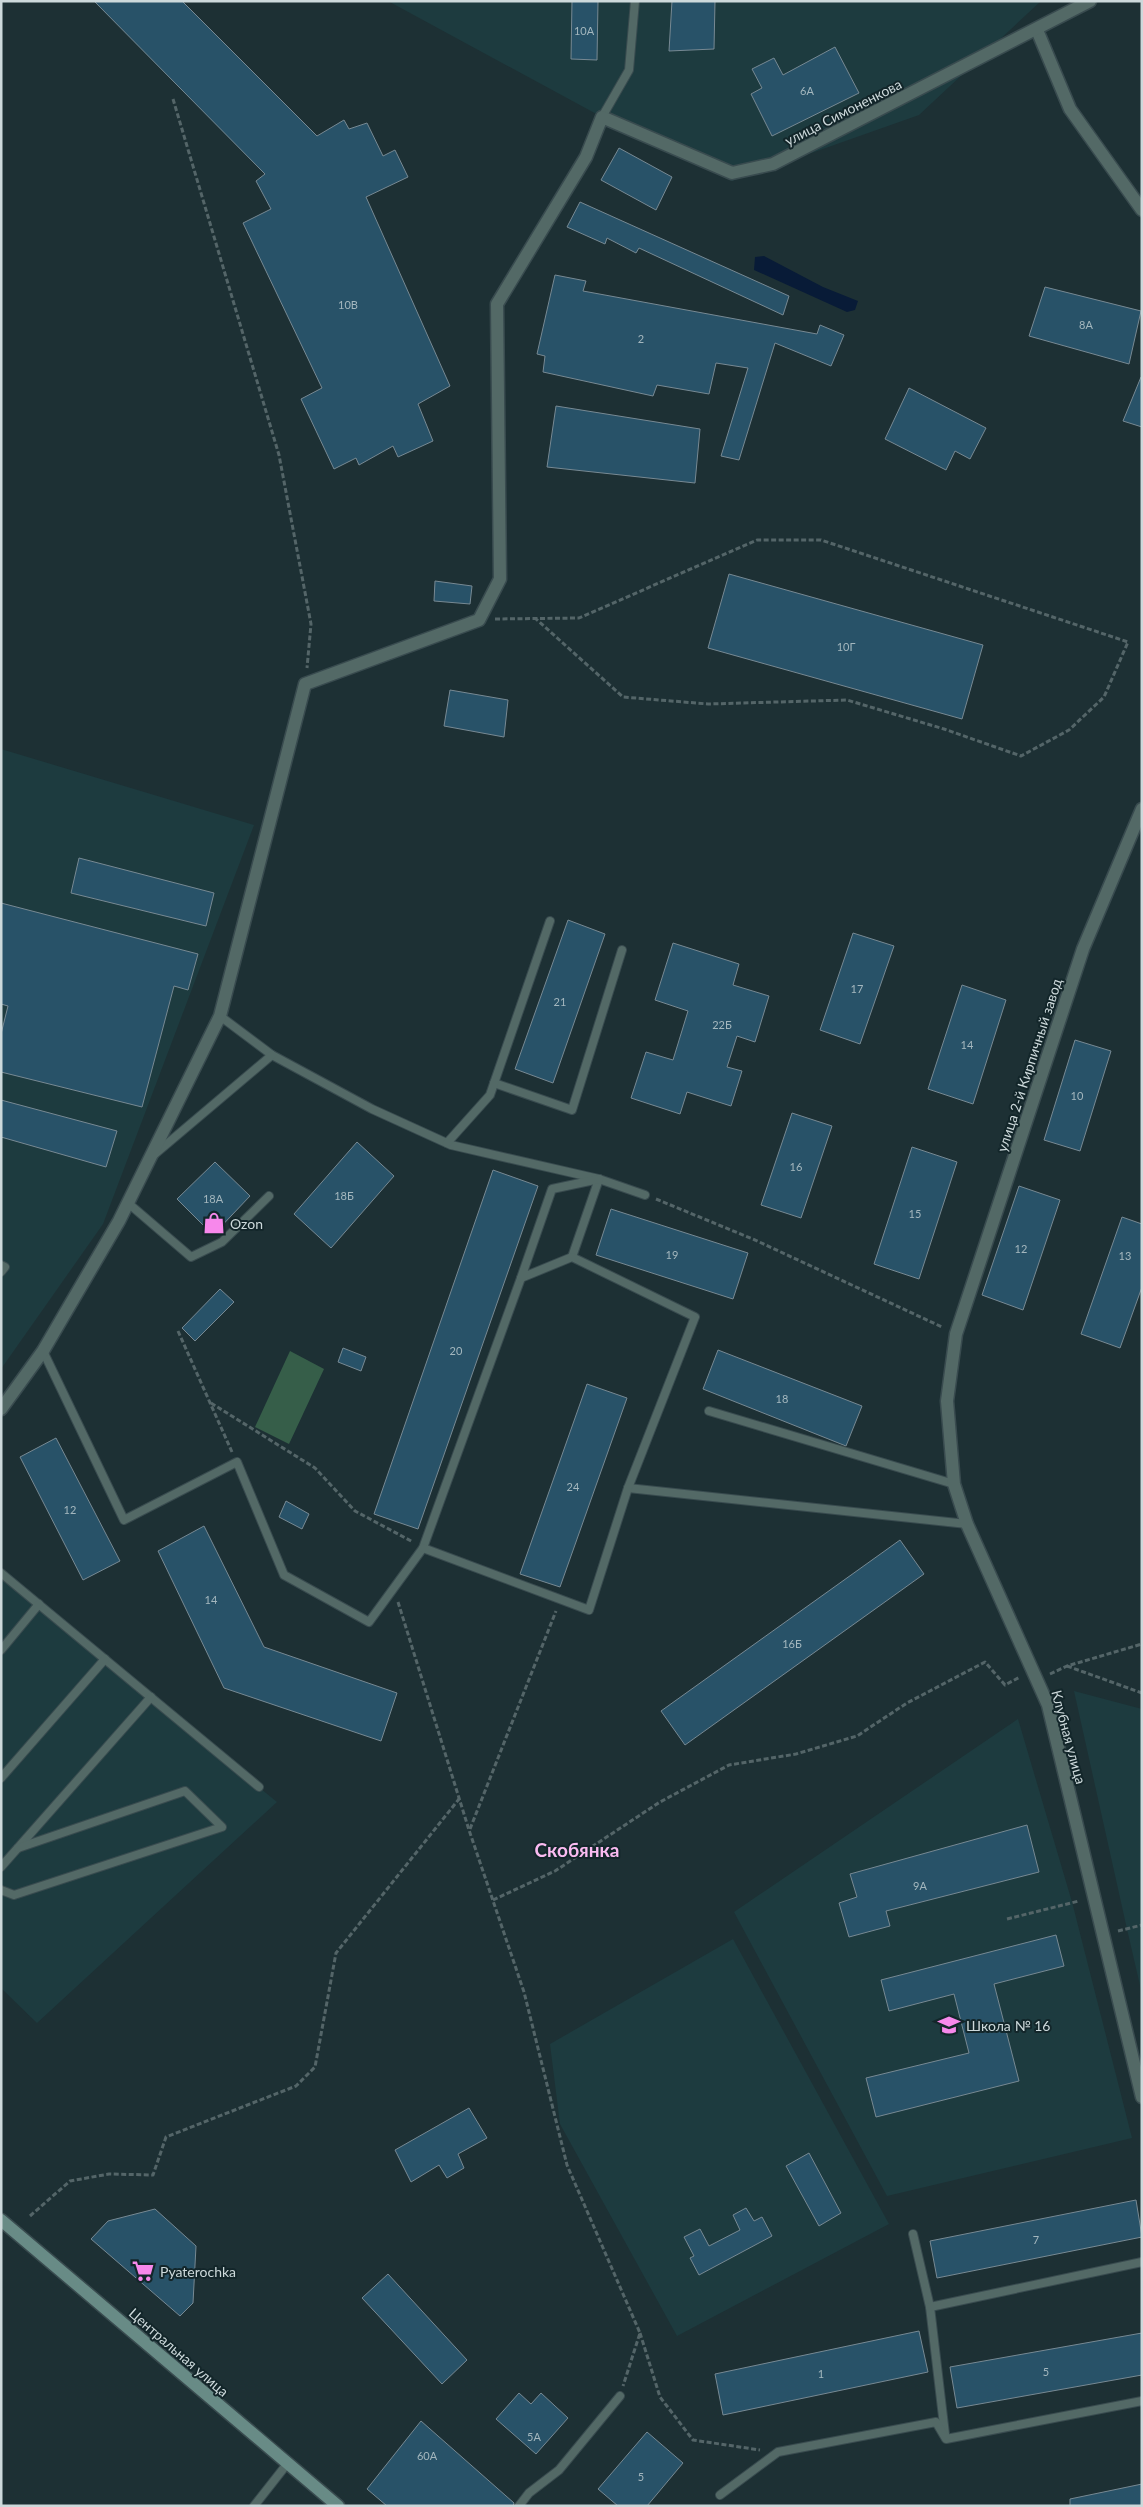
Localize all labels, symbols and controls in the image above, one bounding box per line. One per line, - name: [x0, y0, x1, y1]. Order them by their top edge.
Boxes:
- house number: 10А: [574, 24, 595, 37]
- street label: улица Симоненкова: [782, 75, 904, 149]
- house number: 6А: [800, 84, 814, 97]
- house number: 10В: [338, 298, 358, 311]
- house number: 8А: [1079, 318, 1093, 331]
- house number: 2: [638, 332, 644, 345]
- house number: 10Г: [837, 640, 855, 653]
- street label: улица 2-й Кирпичный завод: [993, 976, 1065, 1154]
- house number: 17: [851, 982, 863, 995]
- house number: 21: [554, 995, 566, 1008]
- house number: 22Б: [712, 1018, 732, 1031]
- house number: 14: [961, 1038, 974, 1051]
- house number: 10: [1071, 1089, 1084, 1102]
- house number: 16: [790, 1160, 802, 1173]
- house number: 18Б: [334, 1189, 354, 1202]
- house number: 18А: [203, 1192, 224, 1205]
- house number: 15: [909, 1207, 921, 1220]
- shop icon: Ozon: [201, 1210, 227, 1236]
- place label: Ozon: [230, 1215, 263, 1232]
- house number: 12: [1015, 1242, 1027, 1255]
- house number: 19: [666, 1248, 678, 1261]
- house number: 13: [1119, 1249, 1131, 1262]
- house number: 20: [450, 1344, 463, 1357]
- house number: 18: [776, 1392, 788, 1405]
- house number: 24: [567, 1480, 580, 1493]
- house number: 12: [64, 1503, 76, 1516]
- house number: 14: [205, 1593, 218, 1606]
- house number: 16Б: [782, 1637, 802, 1650]
- street label: Клубная улица: [1048, 1688, 1090, 1786]
- district label: Скобянка: [535, 1838, 619, 1861]
- house number: 9А: [913, 1879, 927, 1892]
- school or university icon: Школа № 16: [936, 2012, 962, 2038]
- place label: Школа № 16: [966, 2017, 1050, 2034]
- house number: 7: [1033, 2233, 1039, 2246]
- supermarket icon: Pyaterochka: [130, 2258, 156, 2284]
- place label: Pyaterochka: [160, 2263, 236, 2280]
- street label: Центральная улица: [126, 2304, 232, 2400]
- house number: 5: [1043, 2365, 1049, 2378]
- house number: 1: [818, 2367, 824, 2380]
- house number: 5А: [527, 2430, 541, 2443]
- house number: 60А: [417, 2449, 438, 2462]
- house number: 5: [638, 2470, 644, 2483]

